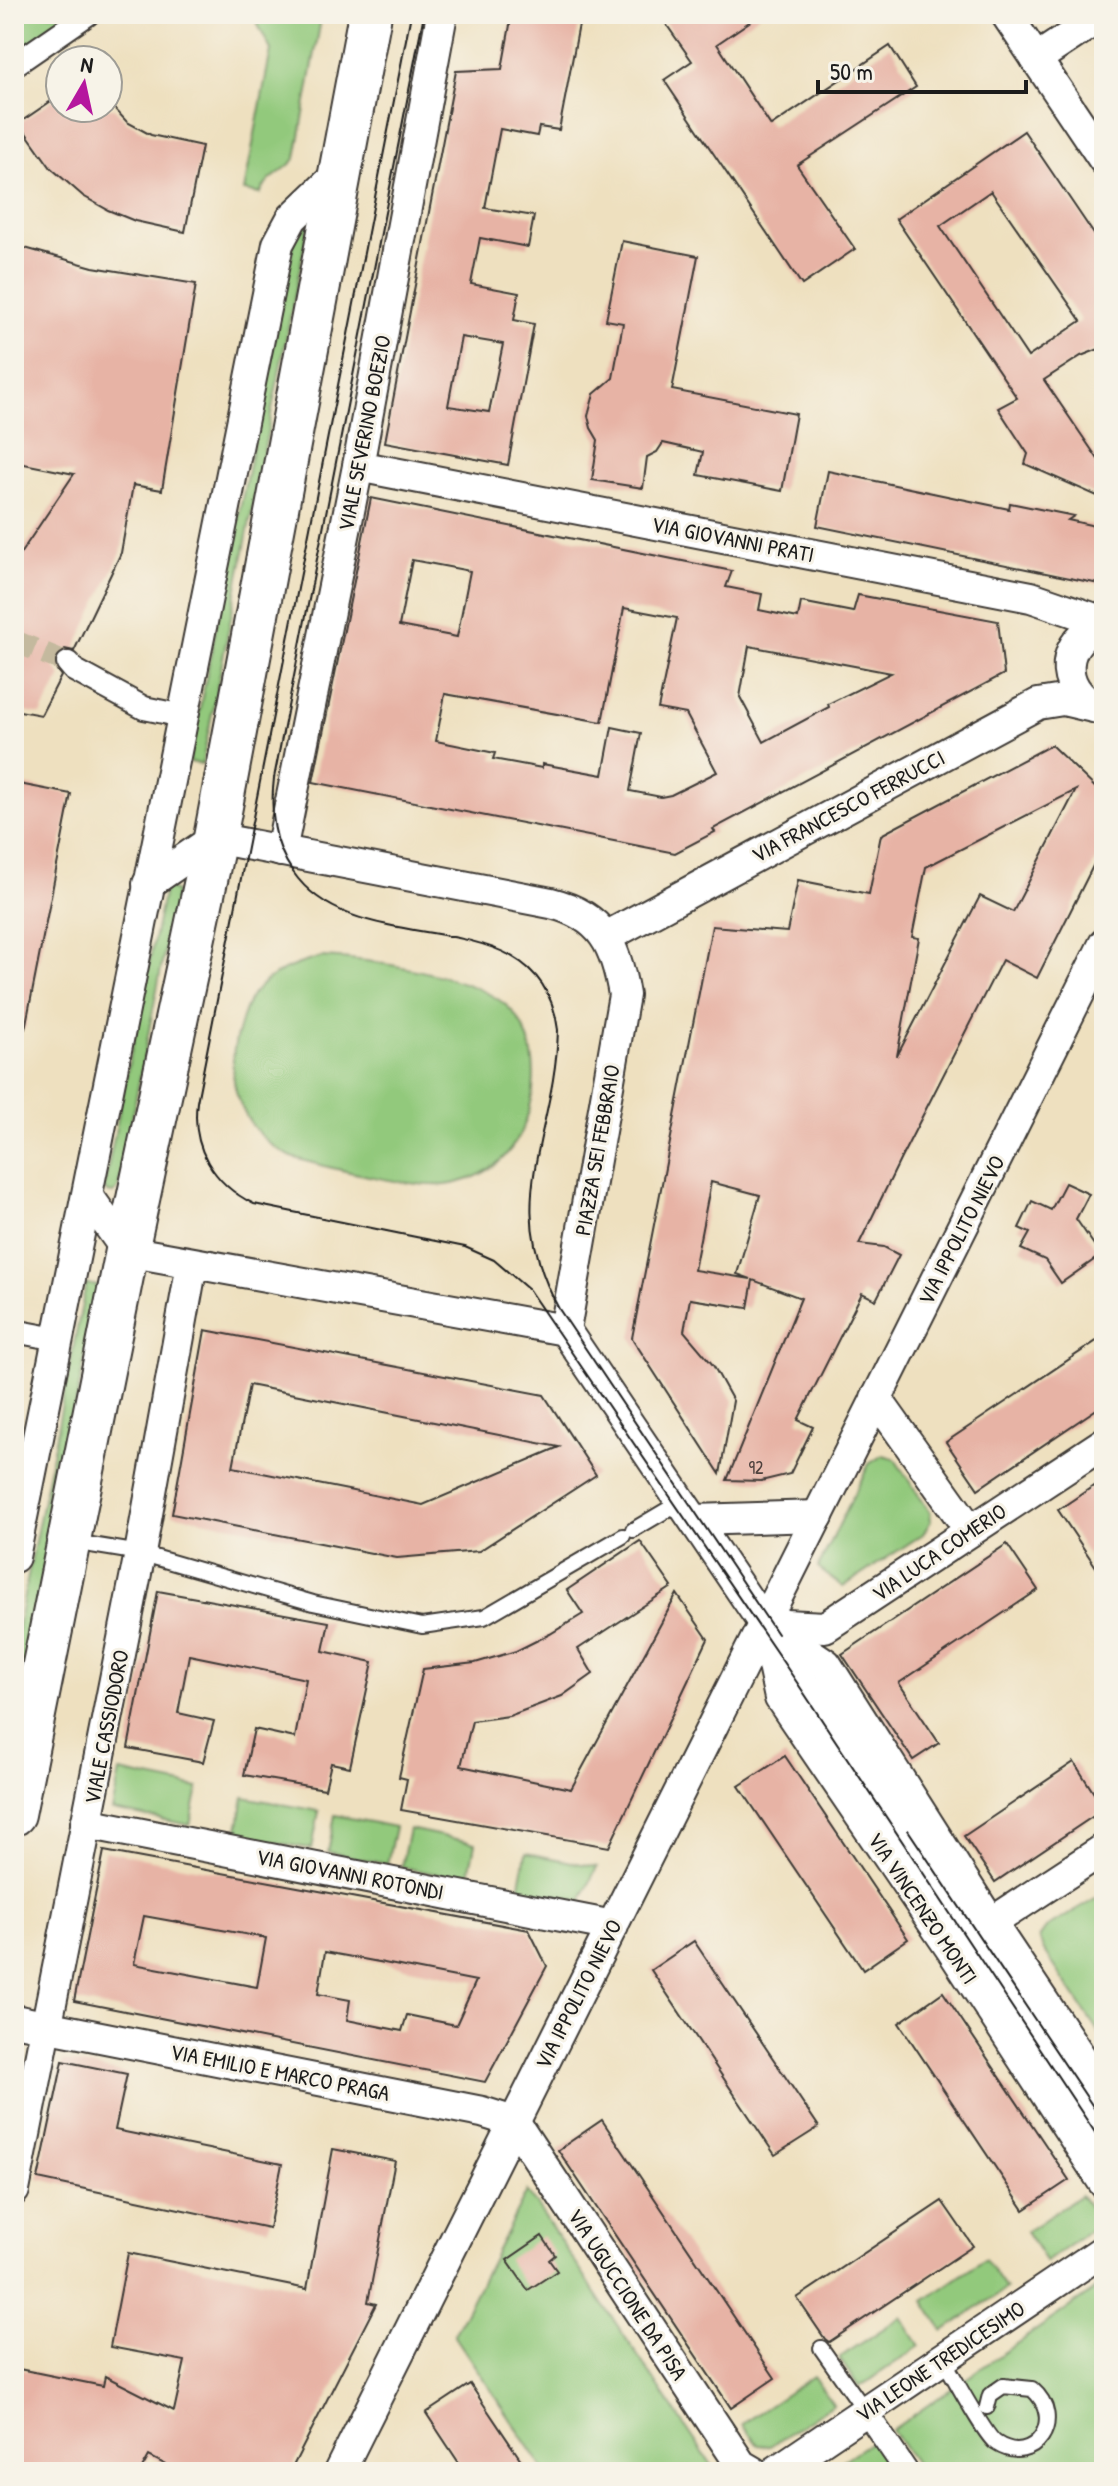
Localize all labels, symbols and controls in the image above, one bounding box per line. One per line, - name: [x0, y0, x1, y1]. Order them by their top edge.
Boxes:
- north arrow: [44, 44, 124, 124]
- scale bar: [818, 44, 1026, 94]
- text: N: [79, 49, 96, 80]
- text: 50 m: [830, 55, 873, 87]
- street label: VIALE SEVERINO BOEZIO: [330, 332, 398, 534]
- street label: VIA GIOVANNI PRATI: [649, 509, 817, 569]
- street label: VIA FRANCESCO FERRUCCI: [746, 742, 950, 870]
- street label: PIAZZA SEI FEBBRAIO: [567, 1062, 627, 1238]
- street label: VIA IPPOLITO NIEVO: [910, 1150, 1012, 1310]
- house number: 92: [748, 1455, 764, 1480]
- street label: VIA LUCA COMERIO: [866, 1496, 1012, 1608]
- street label: VIALE CASSIODORO: [76, 1647, 136, 1807]
- street label: VIA VINCENZO MONTI: [861, 1826, 985, 1990]
- street label: VIA GIOVANNI ROTONDI: [254, 1841, 446, 1907]
- street label: VIA IPPOLITO NIEVO: [527, 1914, 629, 2074]
- street label: VIA EMILIO E MARCO PRAGA: [168, 2036, 392, 2108]
- street label: VIA UGUCCIONE DA PISA: [561, 2202, 695, 2386]
- street label: VIA LEONE TREDICESIMO: [850, 2293, 1030, 2429]

